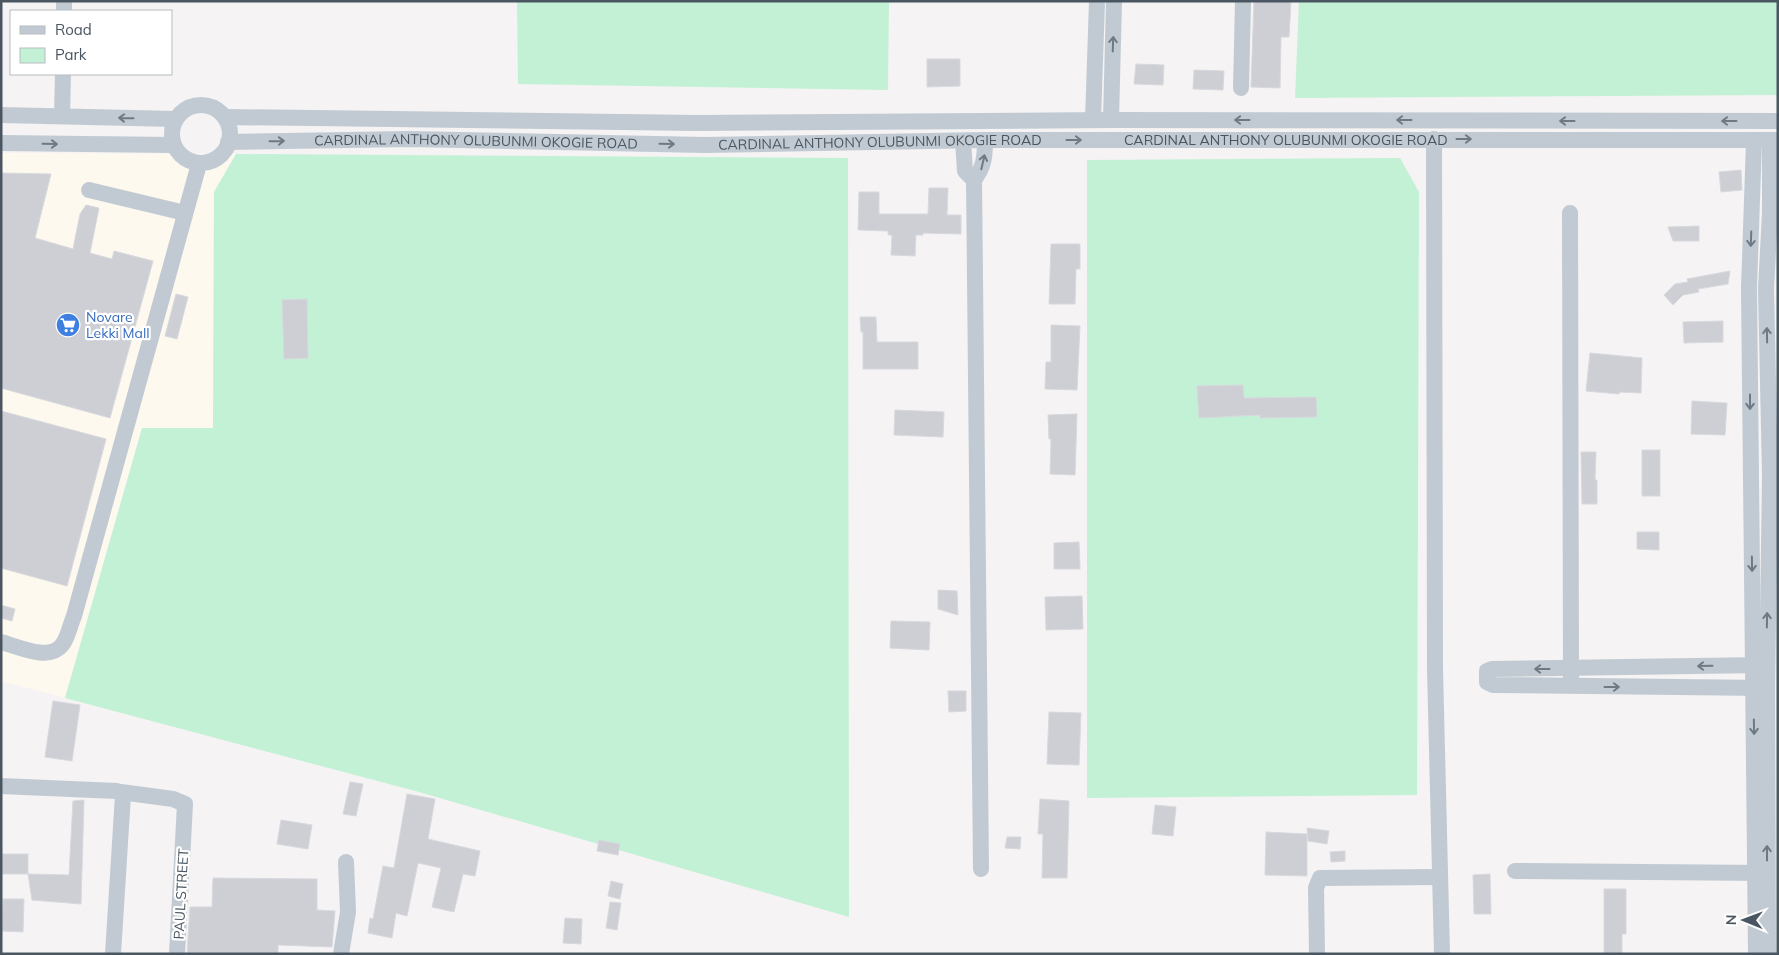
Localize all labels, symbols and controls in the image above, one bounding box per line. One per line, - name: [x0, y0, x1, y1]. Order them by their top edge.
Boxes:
- legend: [10, 10, 172, 75]
- text: Road: [55, 20, 92, 39]
- one-way arrow: [1109, 36, 1118, 52]
- text: Park: [55, 45, 87, 64]
- one-way arrow: [119, 113, 135, 122]
- one-way arrow: [1234, 115, 1250, 125]
- one-way arrow: [1396, 115, 1412, 125]
- one-way arrow: [1559, 116, 1575, 126]
- one-way arrow: [1721, 116, 1738, 126]
- street label: CARDINAL ANTHONY OLUBUNMI OKOGIE ROAD: [314, 130, 638, 153]
- street label: CARDINAL ANTHONY OLUBUNMI OKOGIE ROAD: [718, 131, 1042, 154]
- street label: CARDINAL ANTHONY OLUBUNMI OKOGIE ROAD: [1124, 131, 1448, 149]
- one-way arrow: [1456, 134, 1472, 144]
- one-way arrow: [1066, 135, 1082, 145]
- one-way arrow: [268, 136, 285, 146]
- one-way arrow: [42, 139, 58, 149]
- one-way arrow: [658, 139, 675, 149]
- one-way arrow: [979, 154, 988, 170]
- one-way arrow: [1746, 231, 1755, 247]
- place label: Novare Lekki Mall: [86, 308, 150, 342]
- supermarket icon: Novare Lekki Mall: [55, 312, 81, 338]
- one-way arrow: [1762, 327, 1772, 344]
- one-way arrow: [1745, 394, 1755, 410]
- one-way arrow: [1747, 556, 1757, 572]
- one-way arrow: [1763, 612, 1772, 628]
- one-way arrow: [1697, 661, 1713, 671]
- one-way arrow: [1534, 664, 1550, 674]
- one-way arrow: [1604, 682, 1620, 692]
- one-way arrow: [1749, 718, 1759, 735]
- one-way arrow: [1762, 845, 1772, 861]
- street label: PAUL STREET: [170, 847, 192, 940]
- north arrow: [1719, 895, 1769, 945]
- text: N: [1722, 914, 1740, 925]

